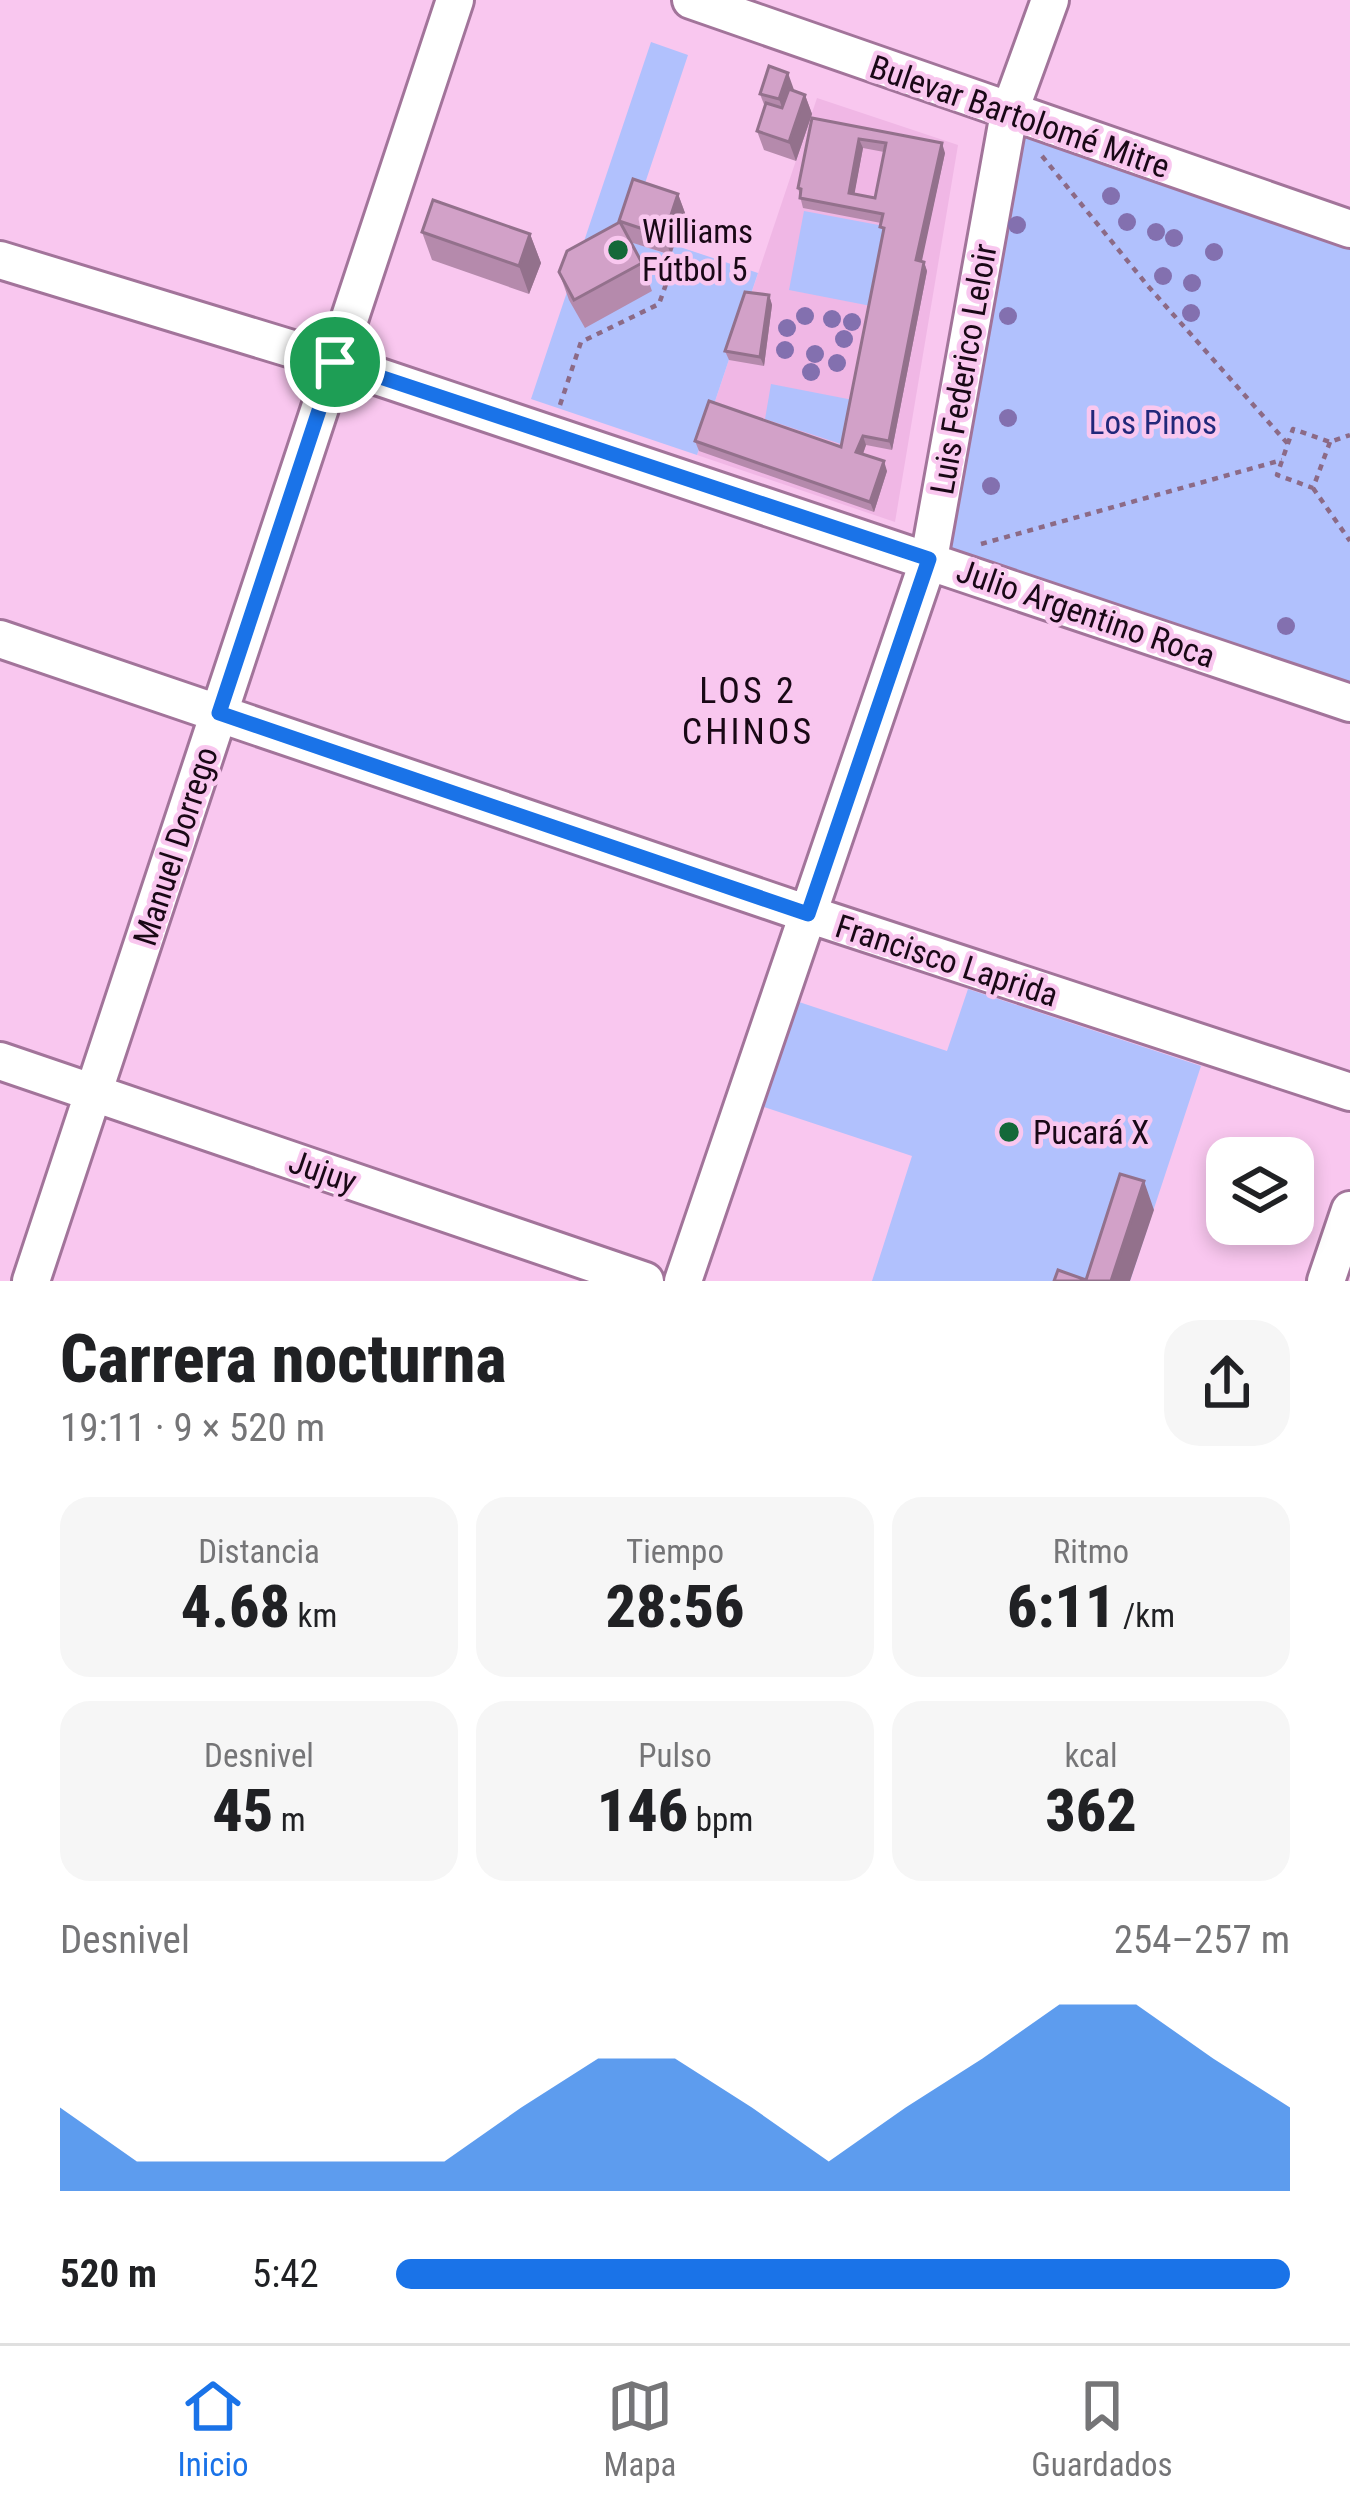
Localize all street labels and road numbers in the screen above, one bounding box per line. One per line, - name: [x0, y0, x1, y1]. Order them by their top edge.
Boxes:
- street label: Bulevar Bartolomé Mitre: [865, 47, 1175, 186]
- street label: Luis Federico Leloir: [922, 241, 1005, 498]
- street label: Julio Argentino Roca: [952, 551, 1220, 676]
- street label: Manuel Dorrego: [125, 742, 226, 951]
- street label: Francisco Laprida: [831, 906, 1063, 1015]
- street label: Jujuy: [284, 1142, 362, 1201]

